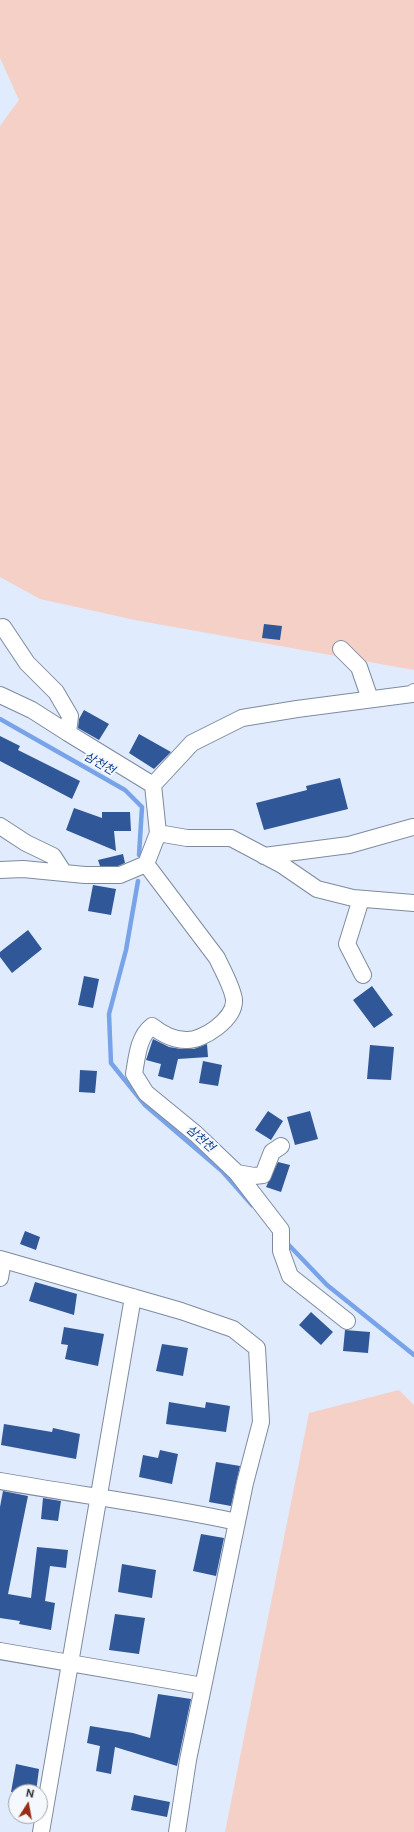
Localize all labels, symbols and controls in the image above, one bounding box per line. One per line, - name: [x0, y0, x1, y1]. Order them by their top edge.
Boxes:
- water label: 삼천천: [81, 749, 117, 779]
- water label: 삼천천: [183, 1123, 217, 1155]
- north arrow: [8, 1784, 48, 1824]
- text: N: [25, 1786, 35, 1801]

